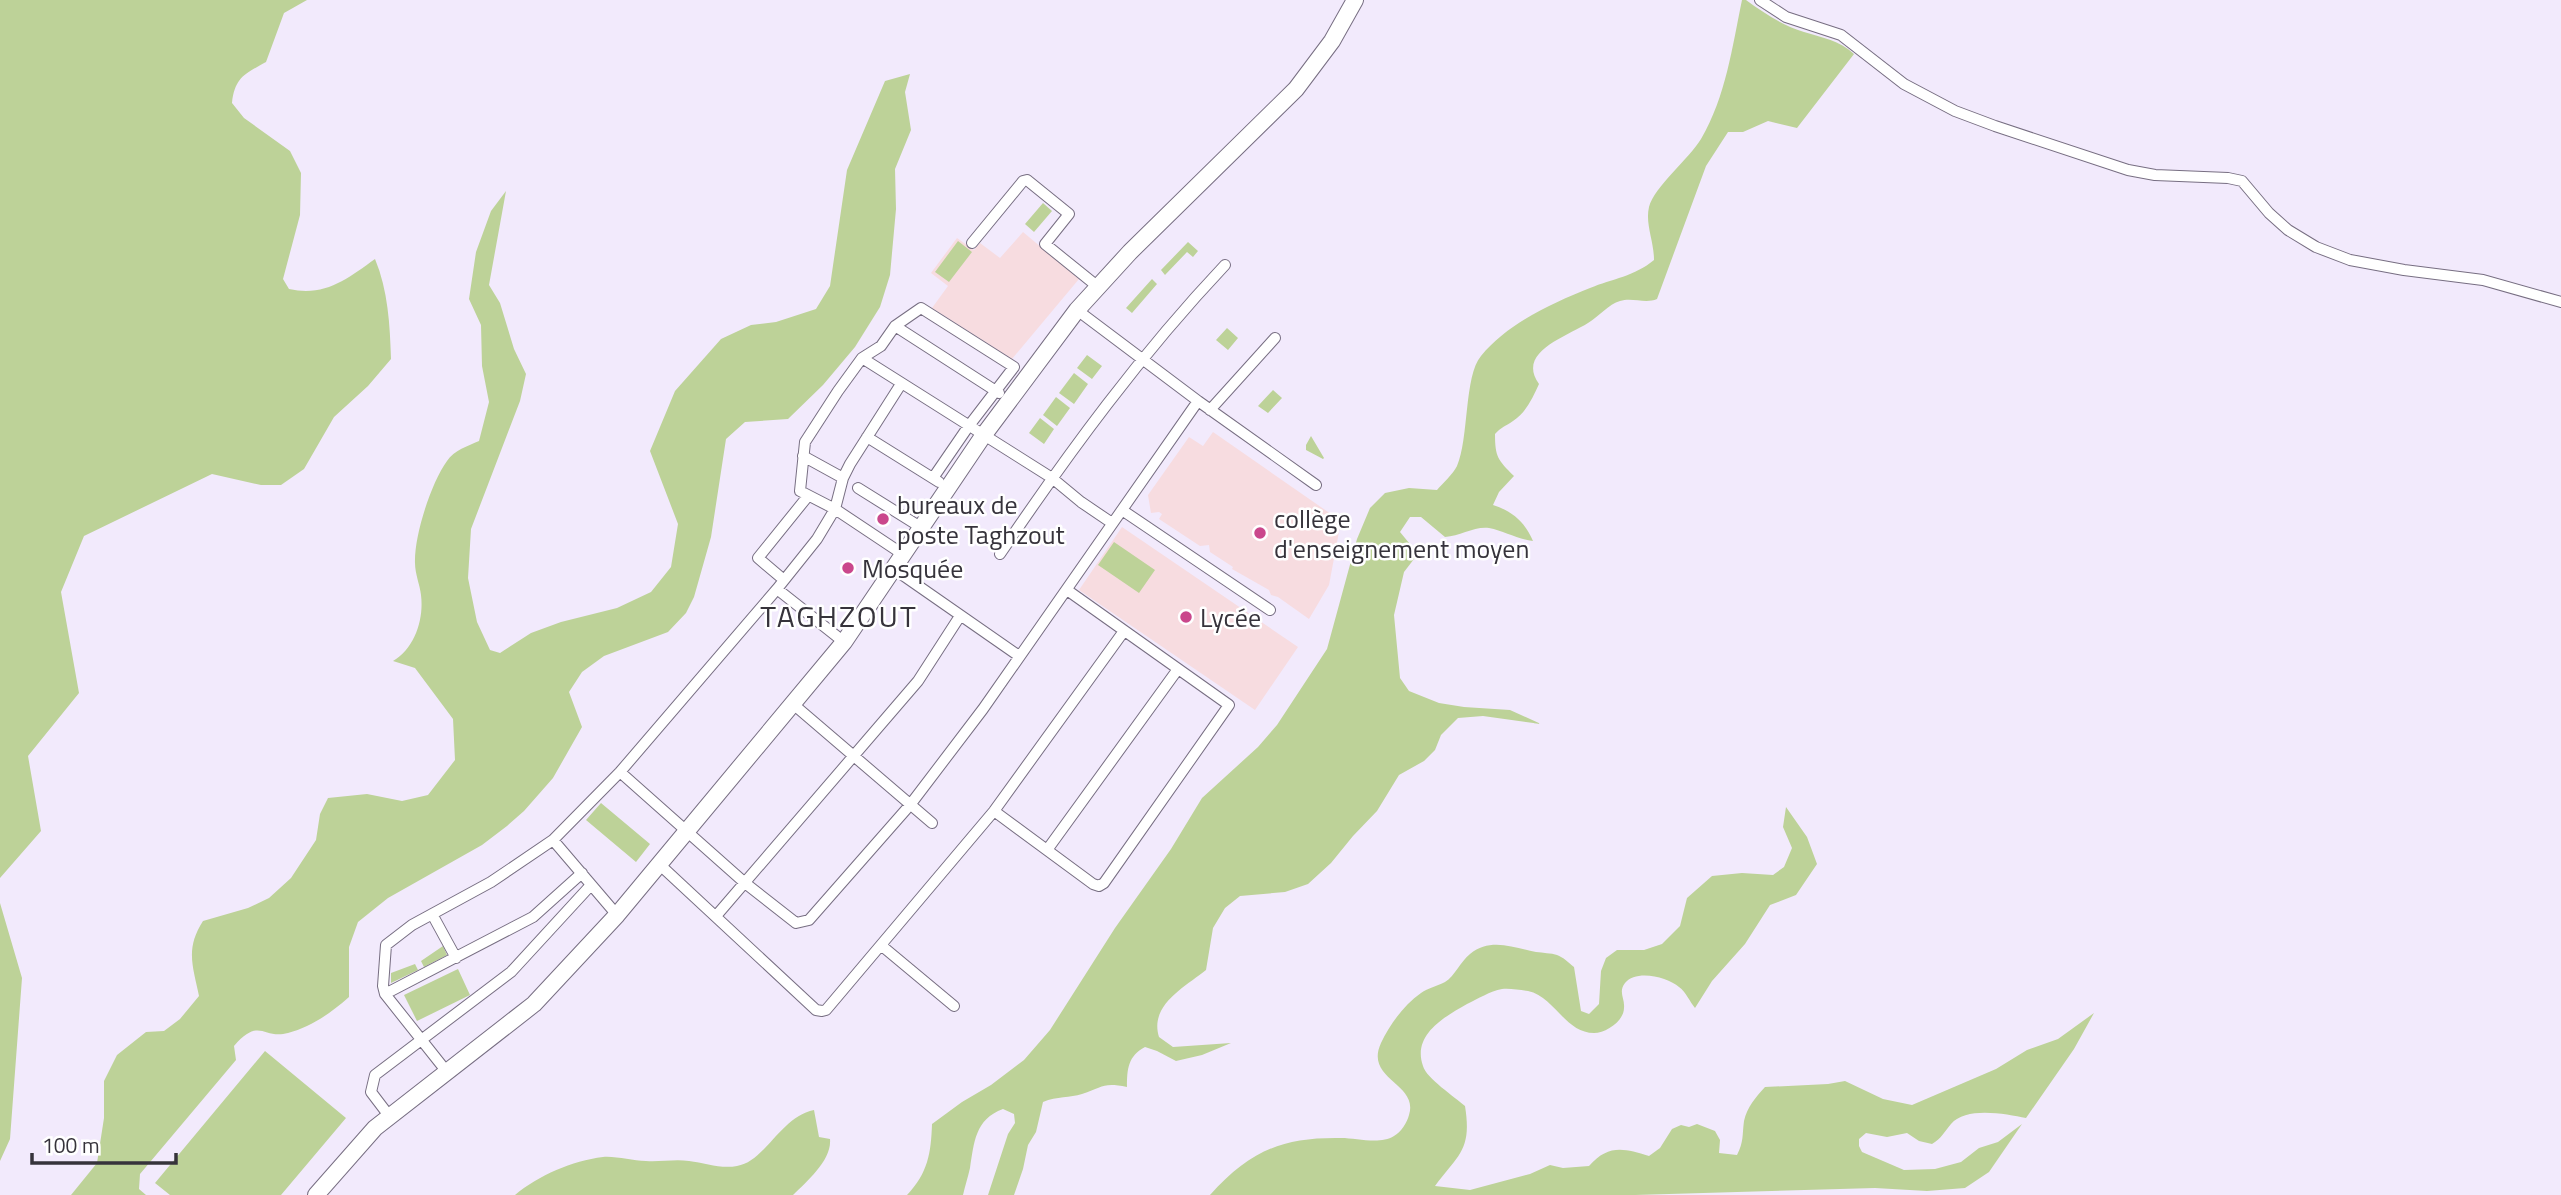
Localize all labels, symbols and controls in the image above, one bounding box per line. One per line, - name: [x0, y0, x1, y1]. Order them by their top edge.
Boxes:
- place label: bureaux de poste Taghzout: [897, 485, 1065, 554]
- place label: collège d'enseignement moyen: [1274, 499, 1529, 568]
- marker: bureaux de poste Taghzout: [875, 511, 891, 527]
- marker: collège d'enseignement moyen: [1252, 525, 1268, 541]
- place label: Mosquée: [862, 549, 963, 588]
- marker: Mosquée: [840, 560, 856, 576]
- district label: TAGHZOUT: [760, 593, 918, 639]
- place label: Lycée: [1200, 598, 1261, 637]
- marker: Lycée: [1178, 609, 1194, 625]
- scale bar: [32, 1122, 175, 1166]
- text: 100 m: [42, 1129, 99, 1161]

